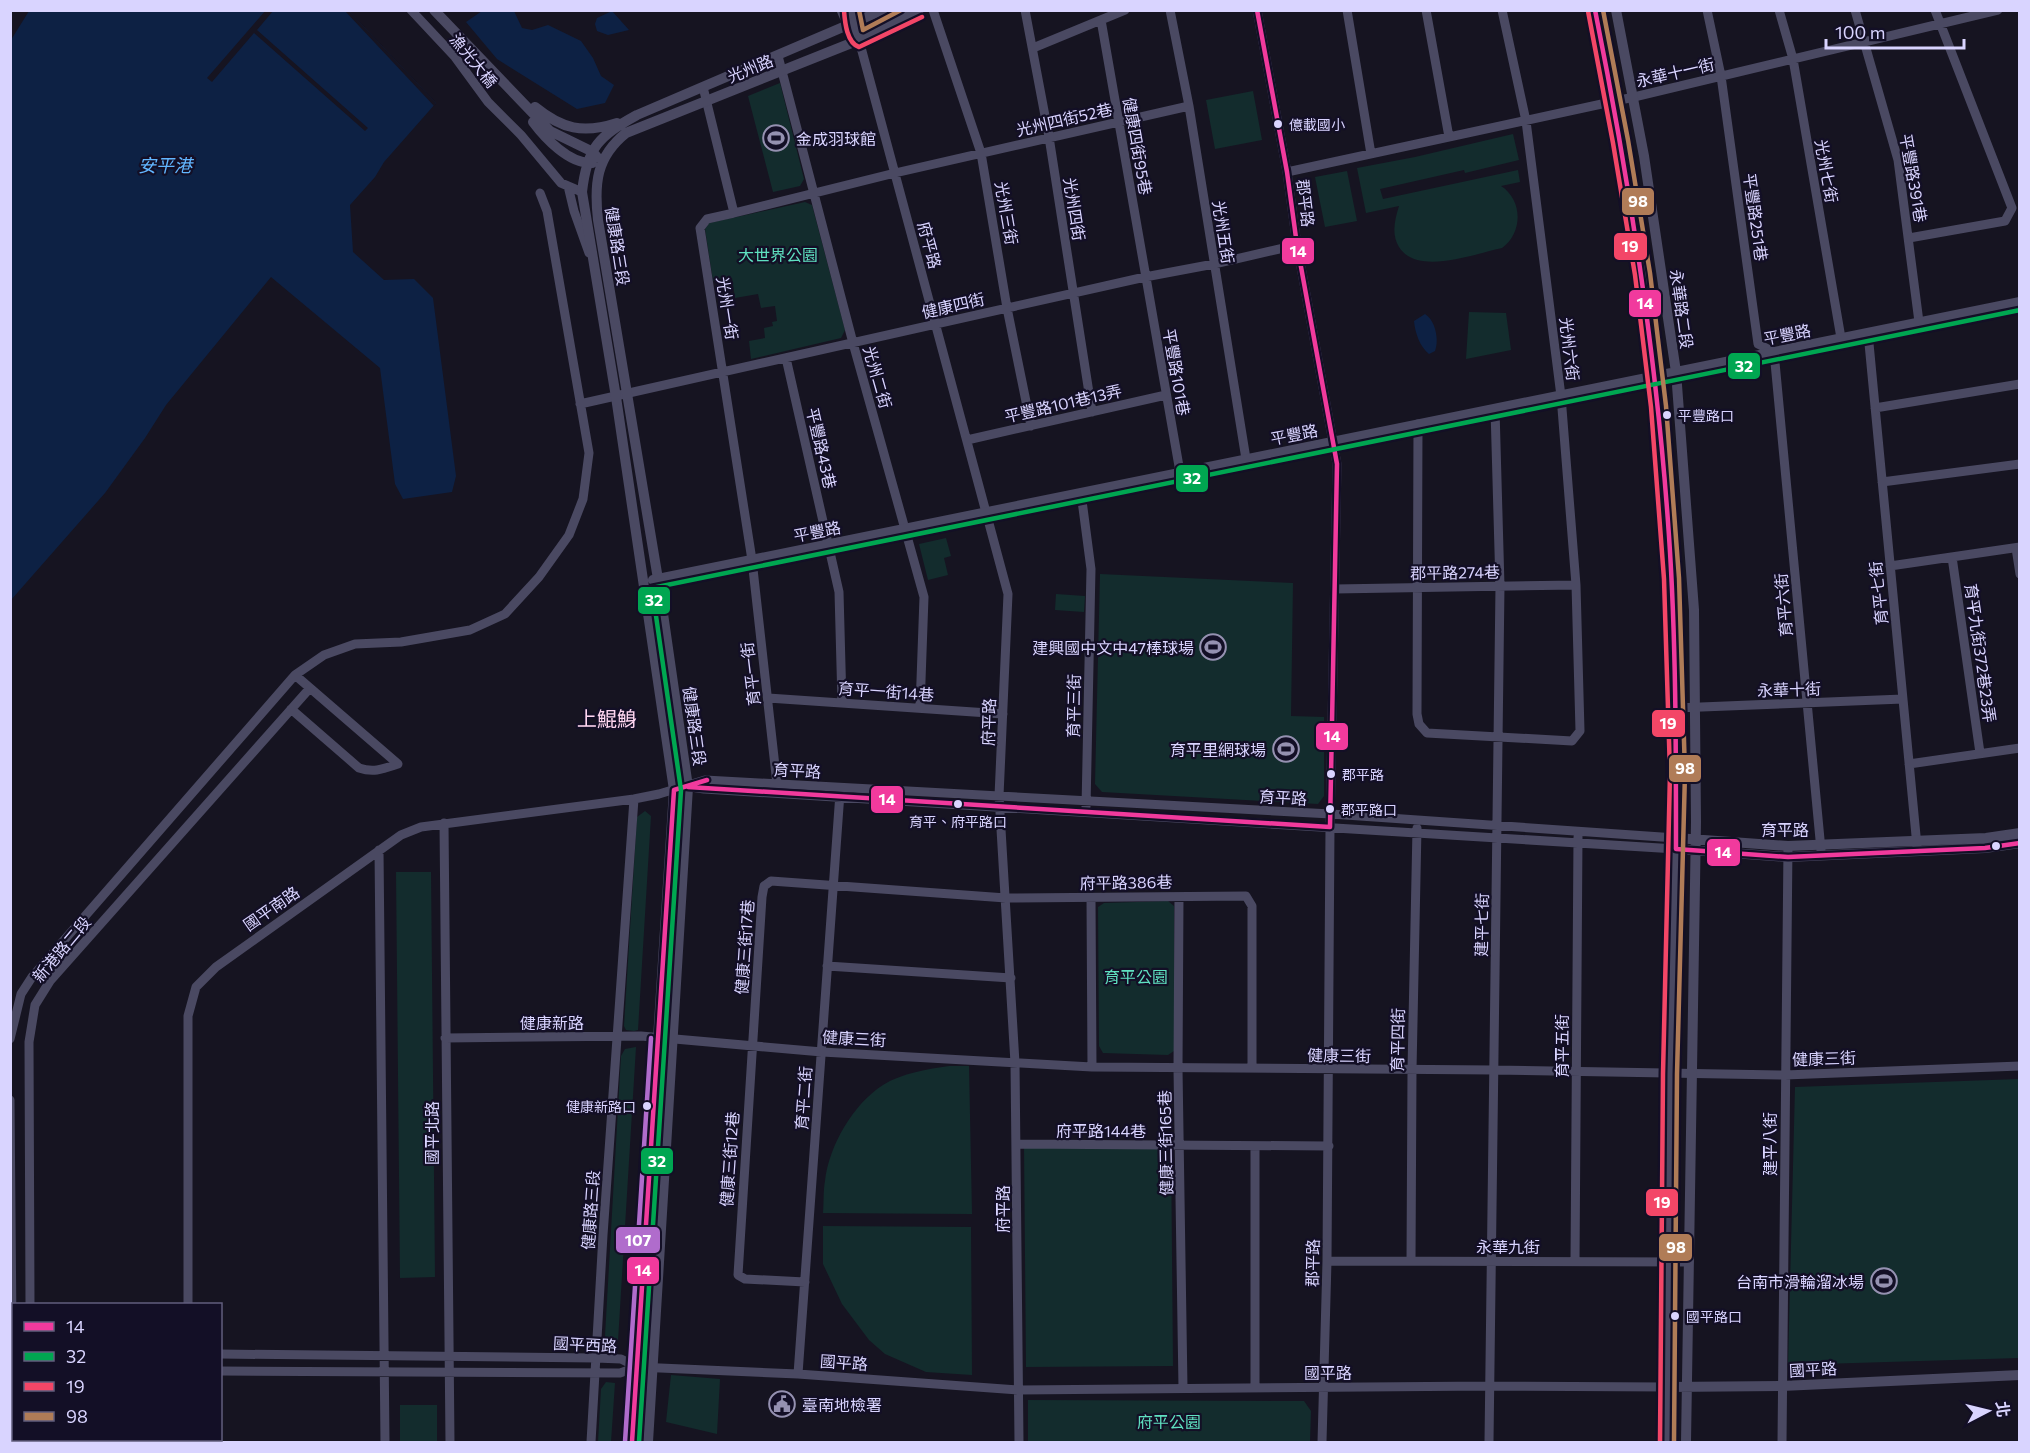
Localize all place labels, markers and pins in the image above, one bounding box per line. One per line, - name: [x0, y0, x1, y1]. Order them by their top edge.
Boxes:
- place label: 億載國小: [1289, 116, 1345, 133]
- marker: 億載國小: [1272, 118, 1284, 130]
- sports icon: 金成羽球館: [761, 123, 791, 153]
- place label: 金成羽球館: [796, 129, 876, 148]
- place label: 平豐路口: [1678, 407, 1734, 424]
- marker: 平豐路口: [1661, 409, 1673, 421]
- sports icon: 建興國中文中47棒球場: [1198, 632, 1228, 662]
- place label: 建興國中文中47棒球場: [1032, 638, 1194, 657]
- sports icon: 育平里網球場: [1271, 734, 1301, 764]
- place label: 育平里網球場: [1170, 740, 1266, 759]
- place label: 郡平路: [1342, 766, 1384, 783]
- marker: 郡平路: [1325, 768, 1337, 780]
- marker: 育平、府平路口: [952, 798, 964, 810]
- place label: 郡平路口: [1341, 801, 1397, 818]
- marker: 郡平路口: [1324, 803, 1336, 815]
- place label: 育平、府平路口: [909, 813, 1007, 830]
- unlabelled marker: [1990, 840, 2002, 852]
- place label: 健康新路口: [566, 1098, 636, 1115]
- marker: 健康新路口: [641, 1100, 653, 1112]
- sports icon: 台南市滑輪溜冰場: [1869, 1266, 1899, 1296]
- place label: 台南市滑輪溜冰場: [1736, 1272, 1864, 1291]
- place label: 國平路口: [1686, 1308, 1742, 1325]
- marker: 國平路口: [1669, 1310, 1681, 1322]
- public building icon: 臺南地檢署: [767, 1389, 797, 1419]
- place label: 臺南地檢署: [802, 1395, 882, 1414]

